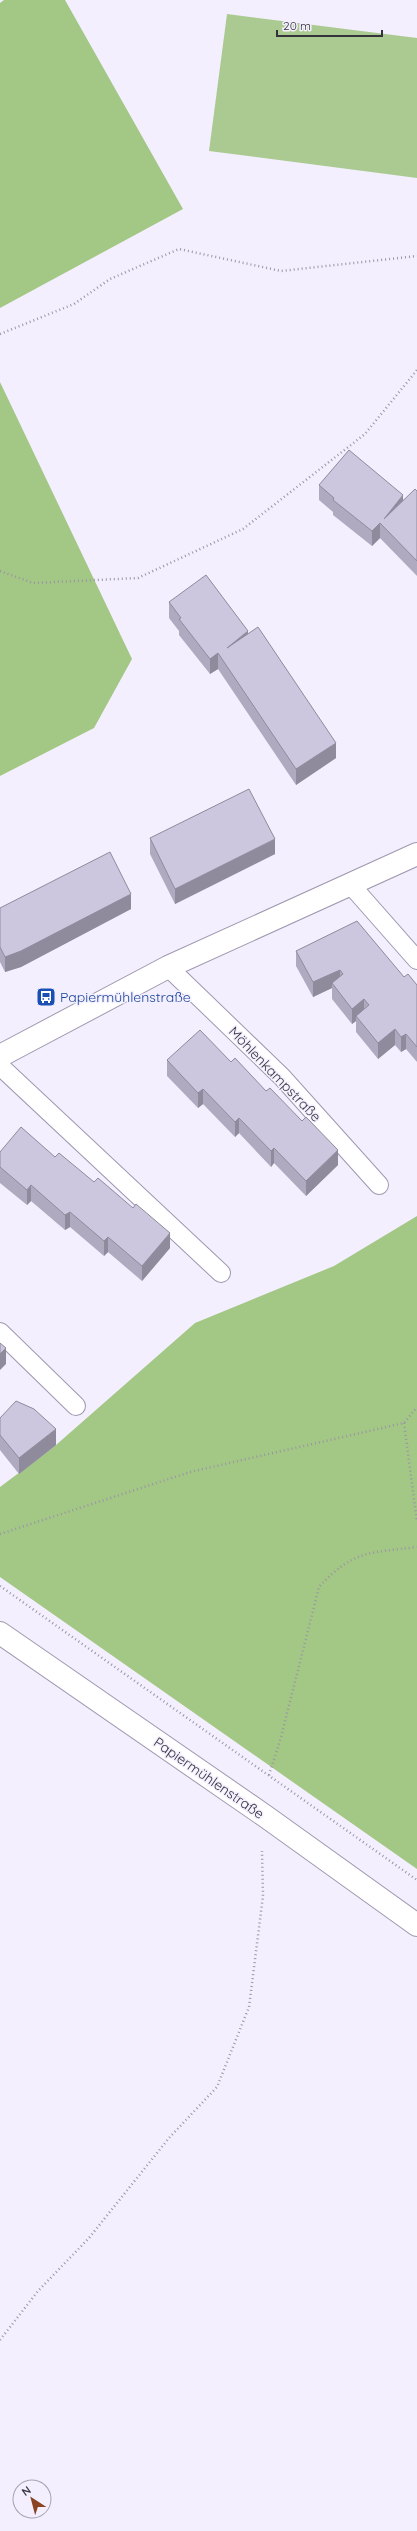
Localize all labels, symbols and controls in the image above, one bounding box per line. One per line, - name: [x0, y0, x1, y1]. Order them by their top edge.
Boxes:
- scale bar: [277, 12, 382, 38]
- text: 20 m: [283, 18, 311, 33]
- bus stop icon: Papiermühlenstraße: [35, 986, 57, 1008]
- place label: Papiermühlenstraße: [60, 988, 191, 1006]
- street label: Möhlenkampstraße: [225, 1023, 325, 1126]
- street label: Papiermühlenstraße: [150, 1733, 268, 1823]
- north arrow: [12, 2479, 52, 2519]
- text: N: [19, 2483, 34, 2499]

